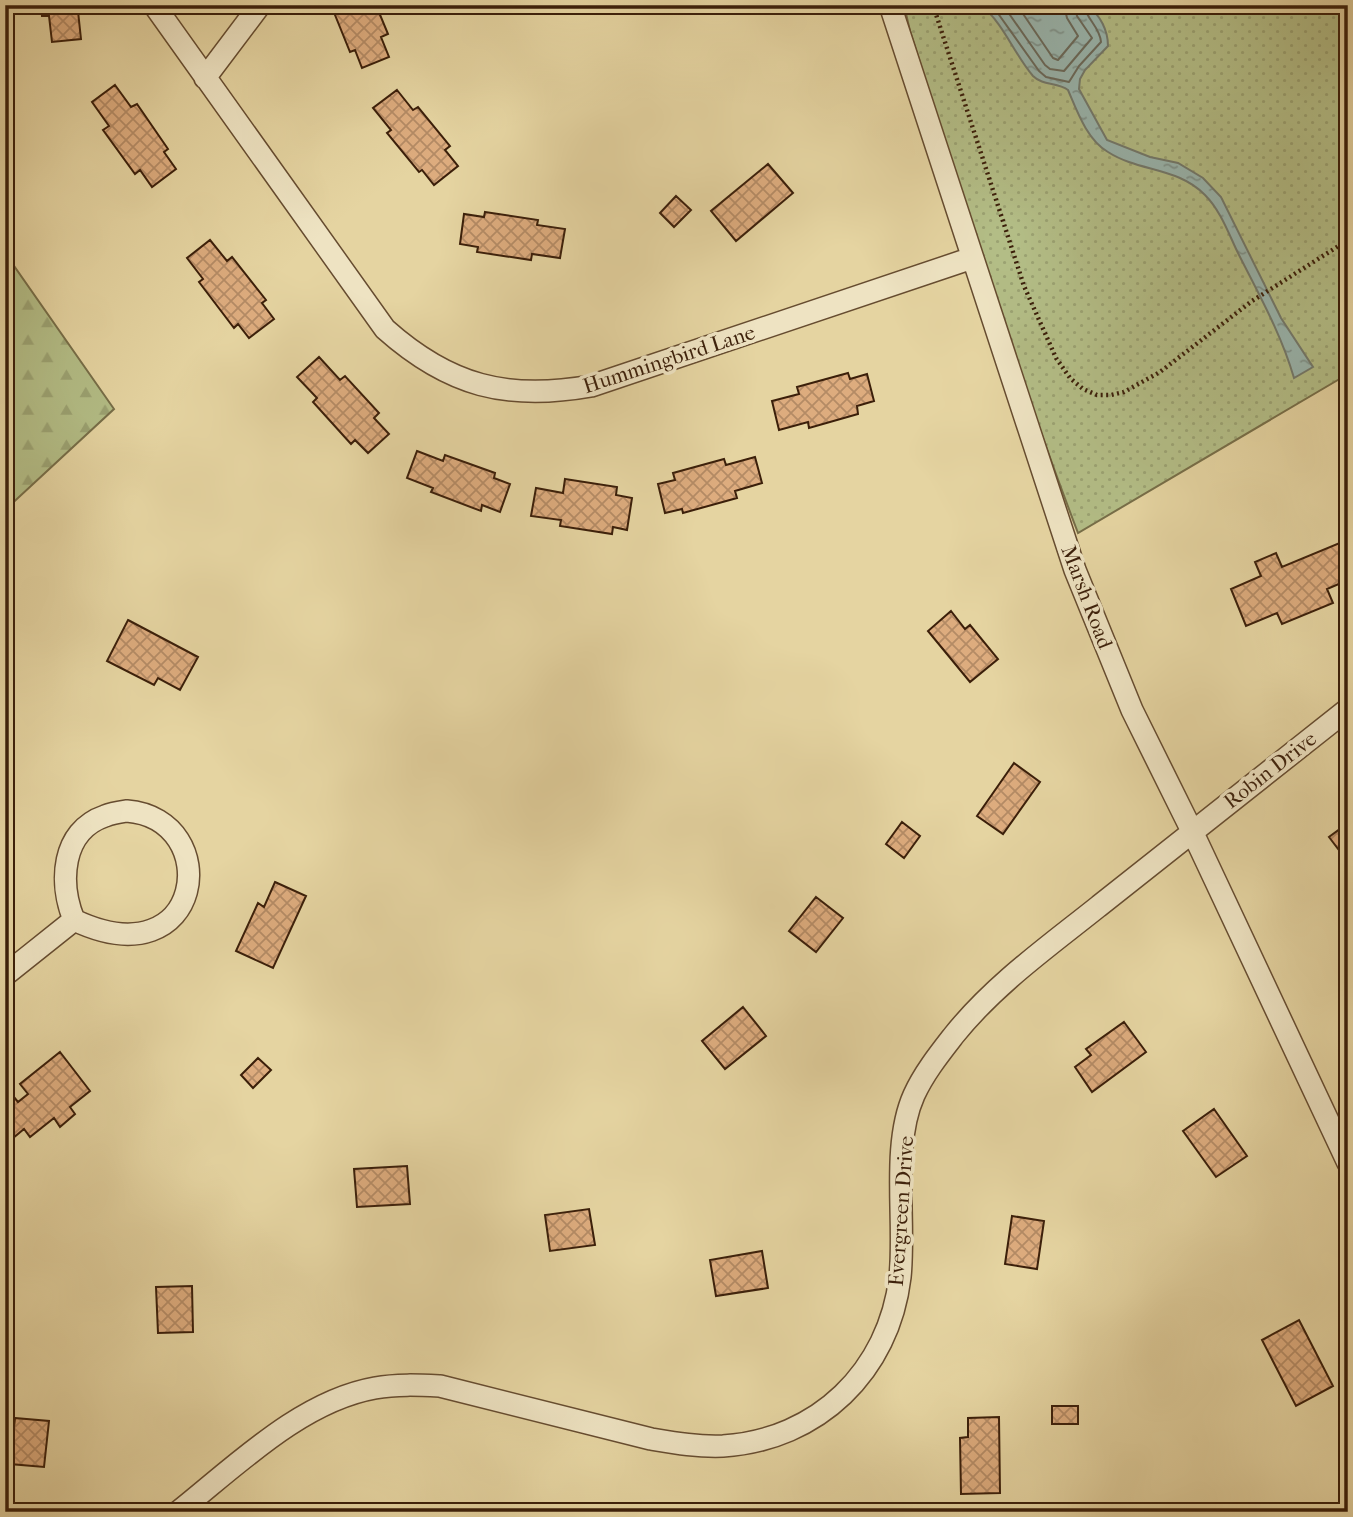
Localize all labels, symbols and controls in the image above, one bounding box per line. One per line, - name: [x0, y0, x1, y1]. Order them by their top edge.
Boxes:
- street label: Hummingbird Lane: [580, 320, 758, 398]
- street label: Marsh Road: [1056, 542, 1118, 653]
- street label: Robin Drive: [1219, 726, 1321, 814]
- street label: Evergreen Drive: [884, 1135, 918, 1287]

